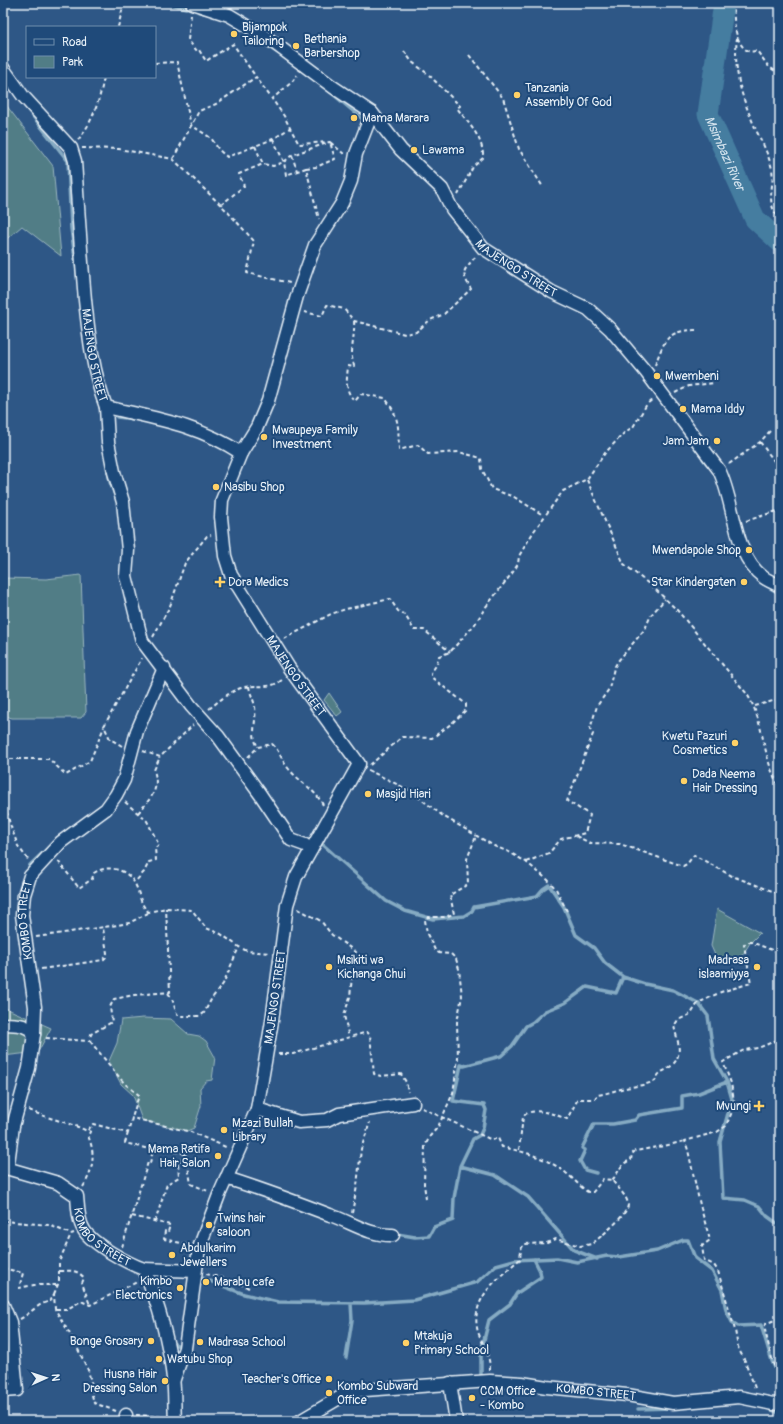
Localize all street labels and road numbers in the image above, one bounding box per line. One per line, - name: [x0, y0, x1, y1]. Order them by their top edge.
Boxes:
- street label: MAJENGO STREET: [471, 237, 559, 301]
- street label: MAJENGO STREET: [78, 308, 111, 404]
- street label: MAJENGO STREET: [263, 633, 329, 720]
- street label: KOMBO STREET: [15, 878, 36, 961]
- street label: MAJENGO STREET: [261, 949, 290, 1045]
- street label: KOMBO STREET: [70, 1207, 133, 1270]
- street label: KOMBO STREET: [555, 1381, 637, 1404]

